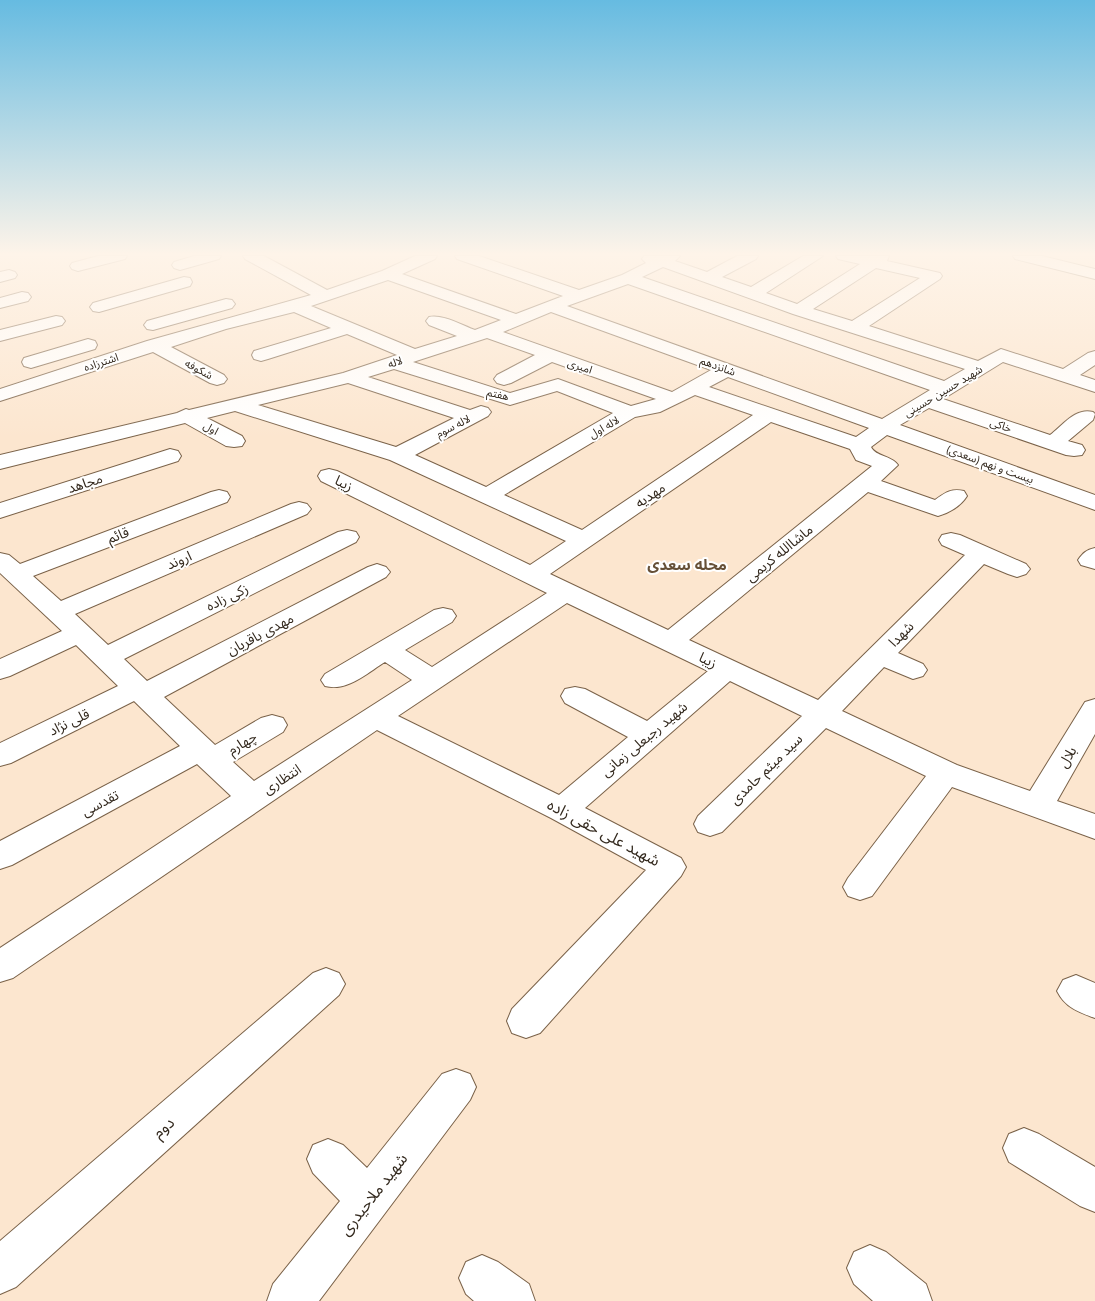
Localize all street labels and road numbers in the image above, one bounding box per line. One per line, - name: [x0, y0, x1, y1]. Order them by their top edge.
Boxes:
- street label: اشترزاده: [82, 350, 120, 374]
- street label: لاله: [386, 353, 404, 371]
- street label: شانزدهم: [698, 353, 738, 381]
- street label: امیری: [566, 355, 594, 377]
- street label: شکوفه: [183, 356, 216, 382]
- street label: شهید حسین حسینی: [901, 362, 985, 420]
- street label: هفتم: [485, 385, 510, 405]
- street label: لاله سوم: [434, 411, 473, 441]
- street label: لاله اول: [586, 413, 622, 441]
- street label: خاکی: [988, 415, 1014, 435]
- street label: اول: [201, 418, 221, 438]
- street label: بیست و نهم (سعدی): [944, 442, 1036, 488]
- street label: مجاهد: [65, 469, 105, 497]
- street label: زیبا: [332, 471, 356, 495]
- street label: مهدیه: [631, 478, 669, 512]
- street label: ماشاالله کریمی: [742, 520, 816, 586]
- street label: قائم: [105, 523, 132, 549]
- street label: اروند: [164, 547, 194, 573]
- street label: زکی زاده: [203, 579, 251, 615]
- street label: مهدی باقریان: [223, 609, 297, 659]
- street label: شهدا: [885, 617, 918, 651]
- street label: زیبا: [696, 648, 720, 672]
- street label: شهید رجبعلی زمانی: [597, 698, 691, 780]
- street label: قلی نژاد: [46, 704, 92, 740]
- street label: چهارم: [224, 727, 261, 760]
- street label: سید میثم حامدی: [726, 730, 808, 810]
- street label: بلال: [1054, 743, 1080, 771]
- street label: انتظاری: [259, 760, 305, 798]
- street label: تقدسی: [78, 786, 122, 820]
- street label: شهید علی حقی زاده: [544, 794, 664, 870]
- street label: دوم: [148, 1112, 180, 1144]
- street label: شهید ملاحیدری: [335, 1149, 411, 1239]

